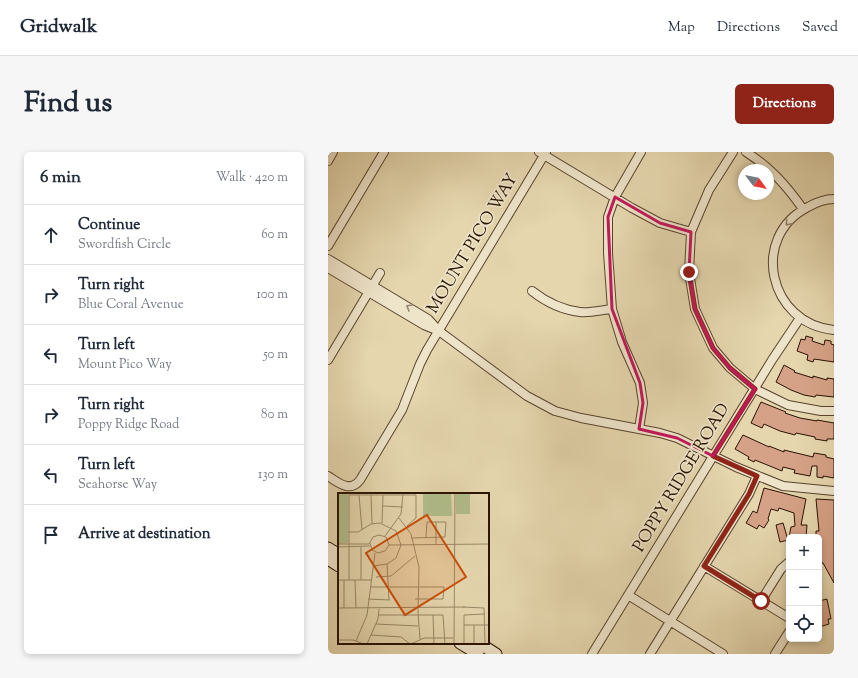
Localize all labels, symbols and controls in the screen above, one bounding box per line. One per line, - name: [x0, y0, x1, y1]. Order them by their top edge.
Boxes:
- text: Gridwalk: [20, 14, 97, 41]
- text: Map: [668, 18, 695, 38]
- text: Directions: [717, 18, 780, 38]
- text: Saved: [802, 18, 838, 38]
- text: Find us: [24, 84, 112, 124]
- button: Directions: [735, 84, 834, 124]
- north arrow: [738, 164, 774, 200]
- text: 6 min: [40, 166, 81, 190]
- text: Walk · 420 m: [216, 169, 288, 187]
- street label: MOUNT PICO WAY: [422, 169, 524, 319]
- text: Continue: [78, 215, 140, 236]
- one-way arrow: [786, 218, 793, 225]
- icon: ahead: [40, 224, 62, 246]
- text: 60 m: [261, 226, 288, 244]
- text: Swordfish Circle: [78, 236, 171, 254]
- route end: [680, 263, 698, 281]
- text: Turn right: [78, 275, 144, 296]
- icon: right: [40, 284, 62, 306]
- text: 100 m: [256, 286, 288, 304]
- text: Blue Coral Avenue: [78, 296, 184, 314]
- one-way arrow: [406, 304, 413, 312]
- text: Turn left: [78, 335, 135, 356]
- icon: left: [40, 344, 62, 366]
- text: 50 m: [263, 346, 288, 364]
- text: Mount Pico Way: [78, 356, 172, 374]
- text: Turn right: [78, 395, 144, 416]
- street label: POPPY RIDGE ROAD: [628, 399, 736, 557]
- icon: right: [40, 404, 62, 426]
- text: 80 m: [261, 406, 288, 424]
- text: Poppy Ridge Road: [78, 416, 179, 434]
- text: Turn left: [78, 455, 135, 476]
- icon: left: [40, 464, 62, 486]
- text: 130 m: [258, 466, 288, 484]
- text: Seahorse Way: [78, 476, 157, 494]
- inset map: [338, 493, 489, 644]
- icon: arrive: [40, 524, 62, 546]
- text: Arrive at destination: [78, 524, 211, 545]
- map controls: [786, 534, 822, 642]
- button: +: [786, 534, 822, 570]
- button: −: [786, 570, 822, 606]
- route start: [752, 592, 770, 610]
- button: locate: [786, 606, 822, 642]

